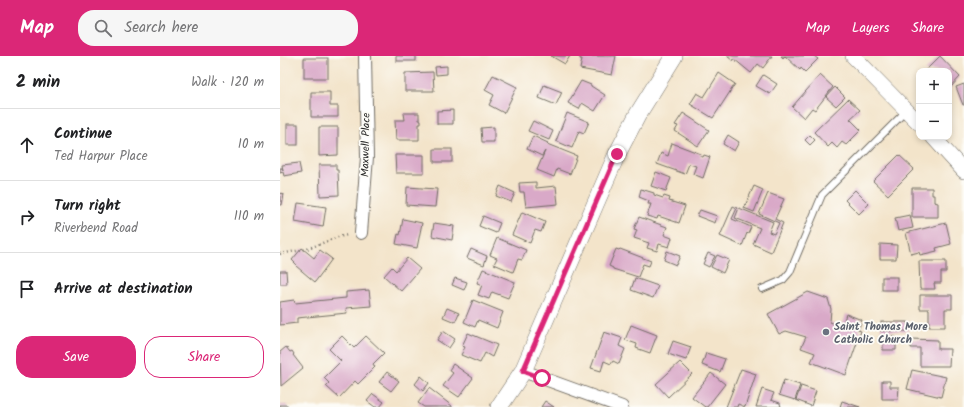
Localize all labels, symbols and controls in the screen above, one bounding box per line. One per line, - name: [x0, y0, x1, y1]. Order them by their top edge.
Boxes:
- search box: [78, 10, 358, 46]
- text: Map: [20, 13, 54, 43]
- text: Search here: [124, 16, 198, 40]
- icon: search: [92, 17, 114, 39]
- text: Map: [806, 17, 830, 39]
- text: Layers: [852, 17, 890, 39]
- text: Share: [912, 17, 944, 39]
- map controls: [916, 68, 952, 140]
- button: +: [916, 68, 952, 104]
- text: 2 min: [16, 69, 60, 96]
- text: Walk · 120 m: [191, 72, 264, 93]
- button: −: [916, 104, 952, 140]
- street label: Maxwell Place: [356, 113, 376, 177]
- text: Continue: [54, 122, 112, 146]
- icon: ahead: [16, 134, 38, 156]
- text: 10 m: [238, 134, 264, 155]
- route end: [608, 145, 626, 163]
- text: Ted Harpur Place: [54, 146, 148, 167]
- text: Turn right: [54, 194, 121, 218]
- icon: right: [16, 206, 38, 228]
- text: 110 m: [234, 206, 264, 227]
- text: Riverbend Road: [54, 218, 138, 239]
- text: Arrive at destination: [54, 277, 193, 301]
- icon: arrive: [16, 278, 38, 300]
- place label: Saint Thomas More Catholic Church: [834, 318, 928, 349]
- marker: Saint Thomas More Catholic Church: [821, 327, 831, 337]
- button: Save: [16, 336, 136, 378]
- button: Share: [144, 336, 264, 378]
- route start: [533, 369, 551, 387]

